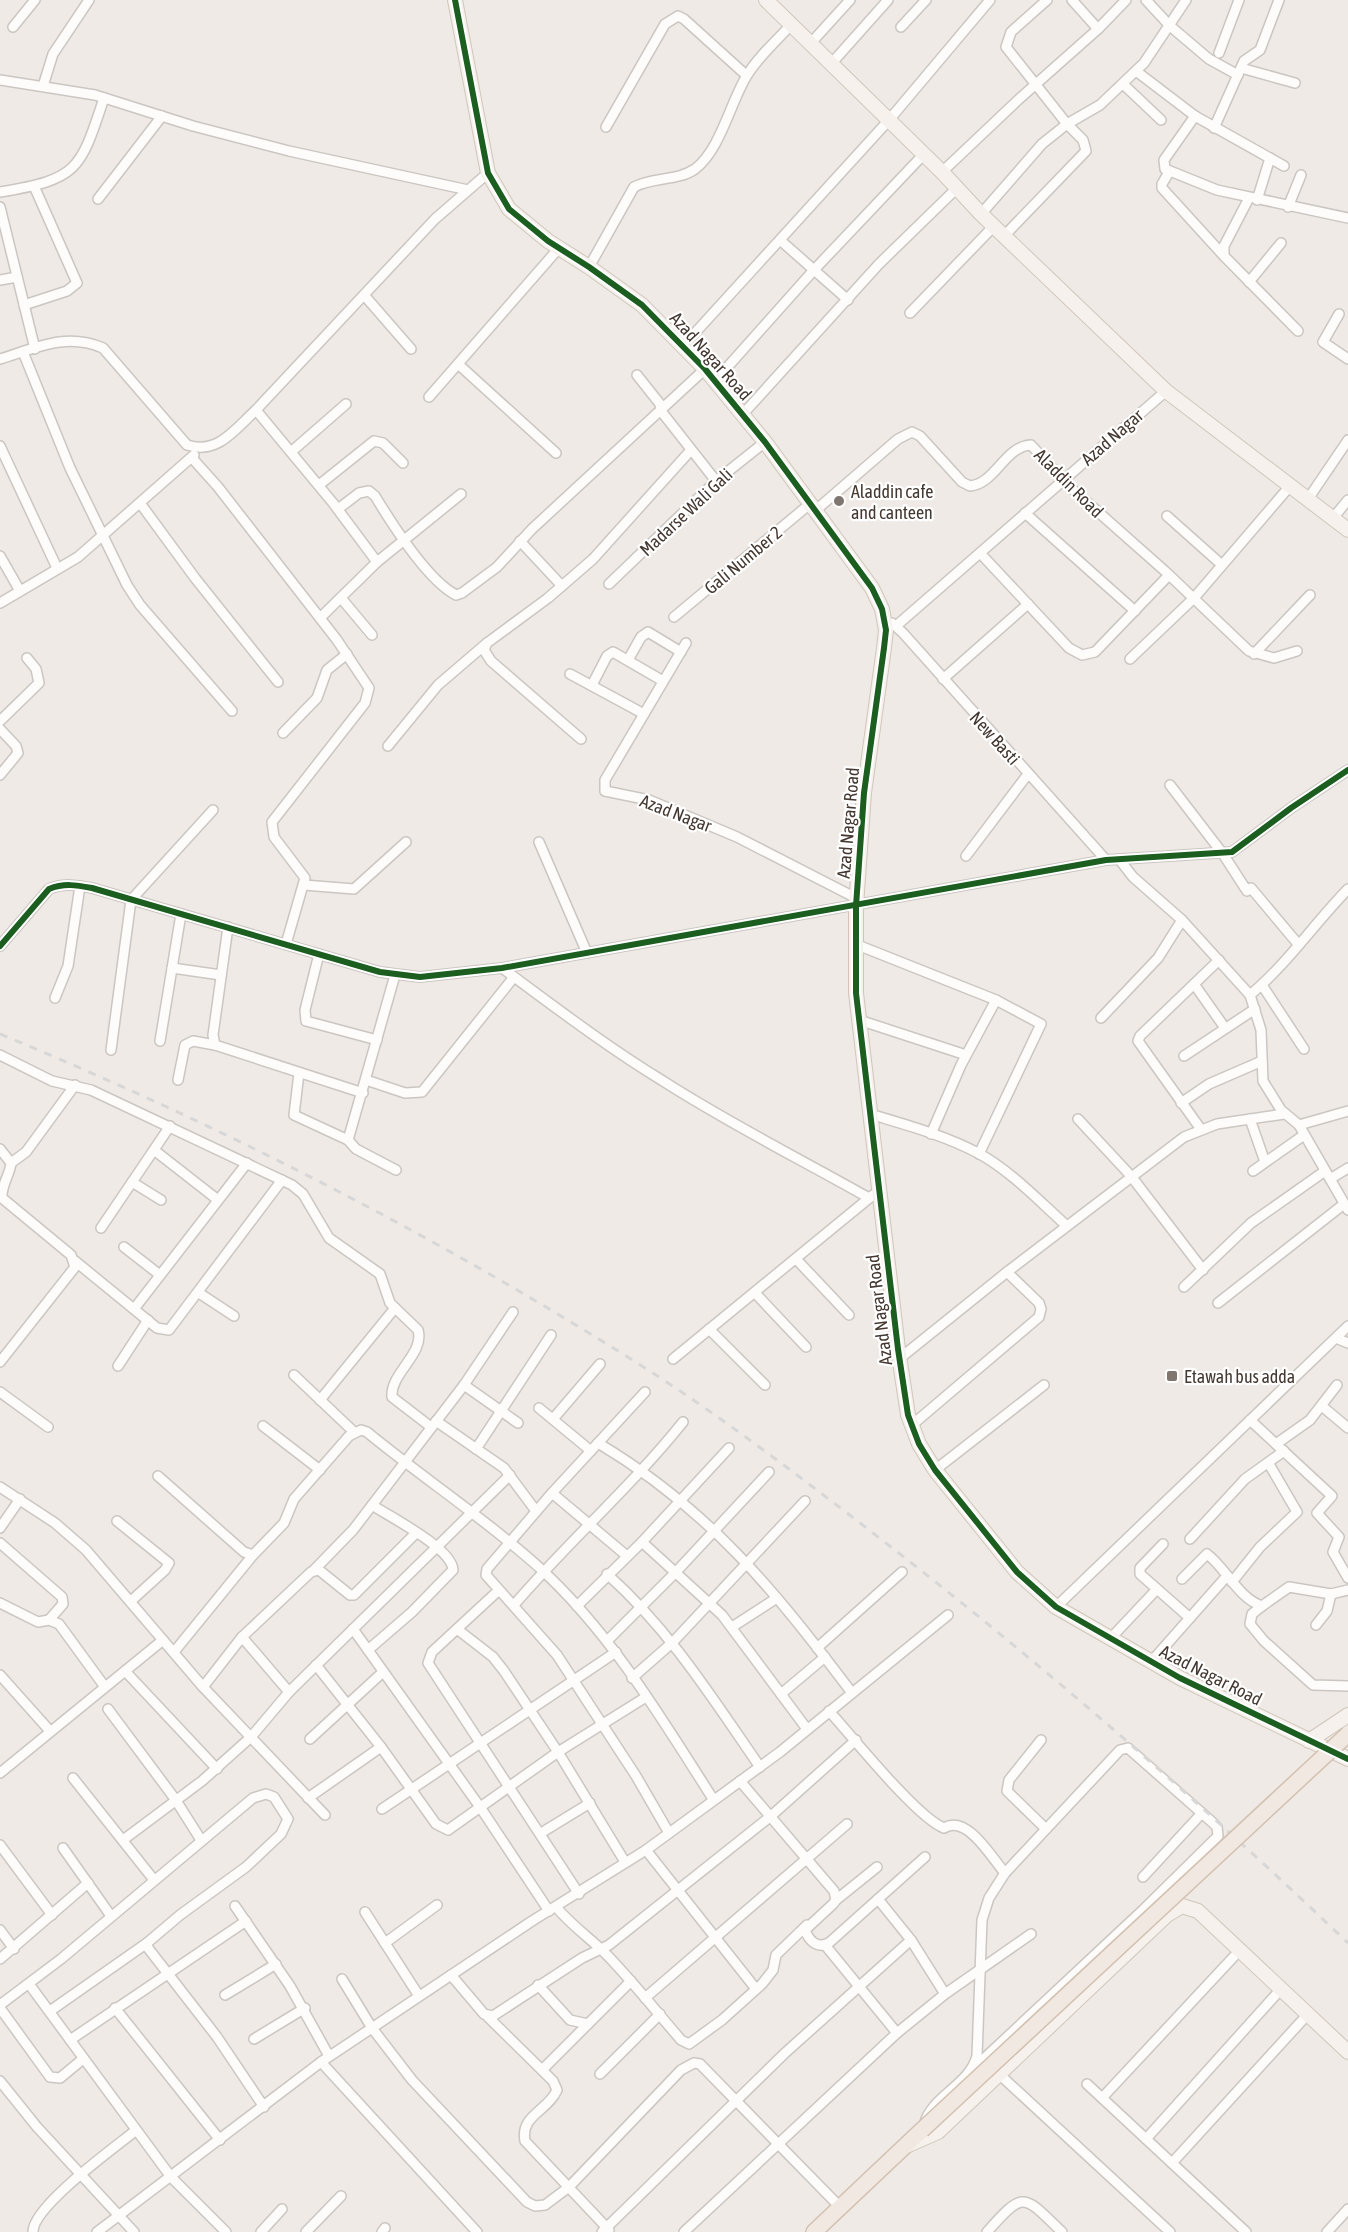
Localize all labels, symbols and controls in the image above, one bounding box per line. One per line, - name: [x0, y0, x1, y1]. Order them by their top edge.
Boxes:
- street label: Azad Nagar Road: [666, 308, 756, 404]
- street label: Azad Nagar: [1077, 404, 1148, 469]
- street label: Aladdin Road: [1030, 444, 1108, 522]
- street label: Madarse Wali Gali: [635, 464, 737, 560]
- place label: Aladdin cafe and canteen: [851, 481, 934, 523]
- marker: Aladdin cafe and canteen: [832, 494, 846, 508]
- street label: Gali Number 2: [700, 522, 786, 598]
- street label: New Basti: [966, 707, 1024, 769]
- street label: Azad Nagar Road: [833, 767, 863, 879]
- street label: Azad Nagar: [637, 790, 715, 836]
- street label: Azad Nagar Road: [862, 1253, 896, 1367]
- place label: Etawah bus adda: [1184, 1366, 1295, 1387]
- marker: Etawah bus adda: [1165, 1369, 1179, 1383]
- street label: Azad Nagar Road: [1157, 1640, 1265, 1710]

